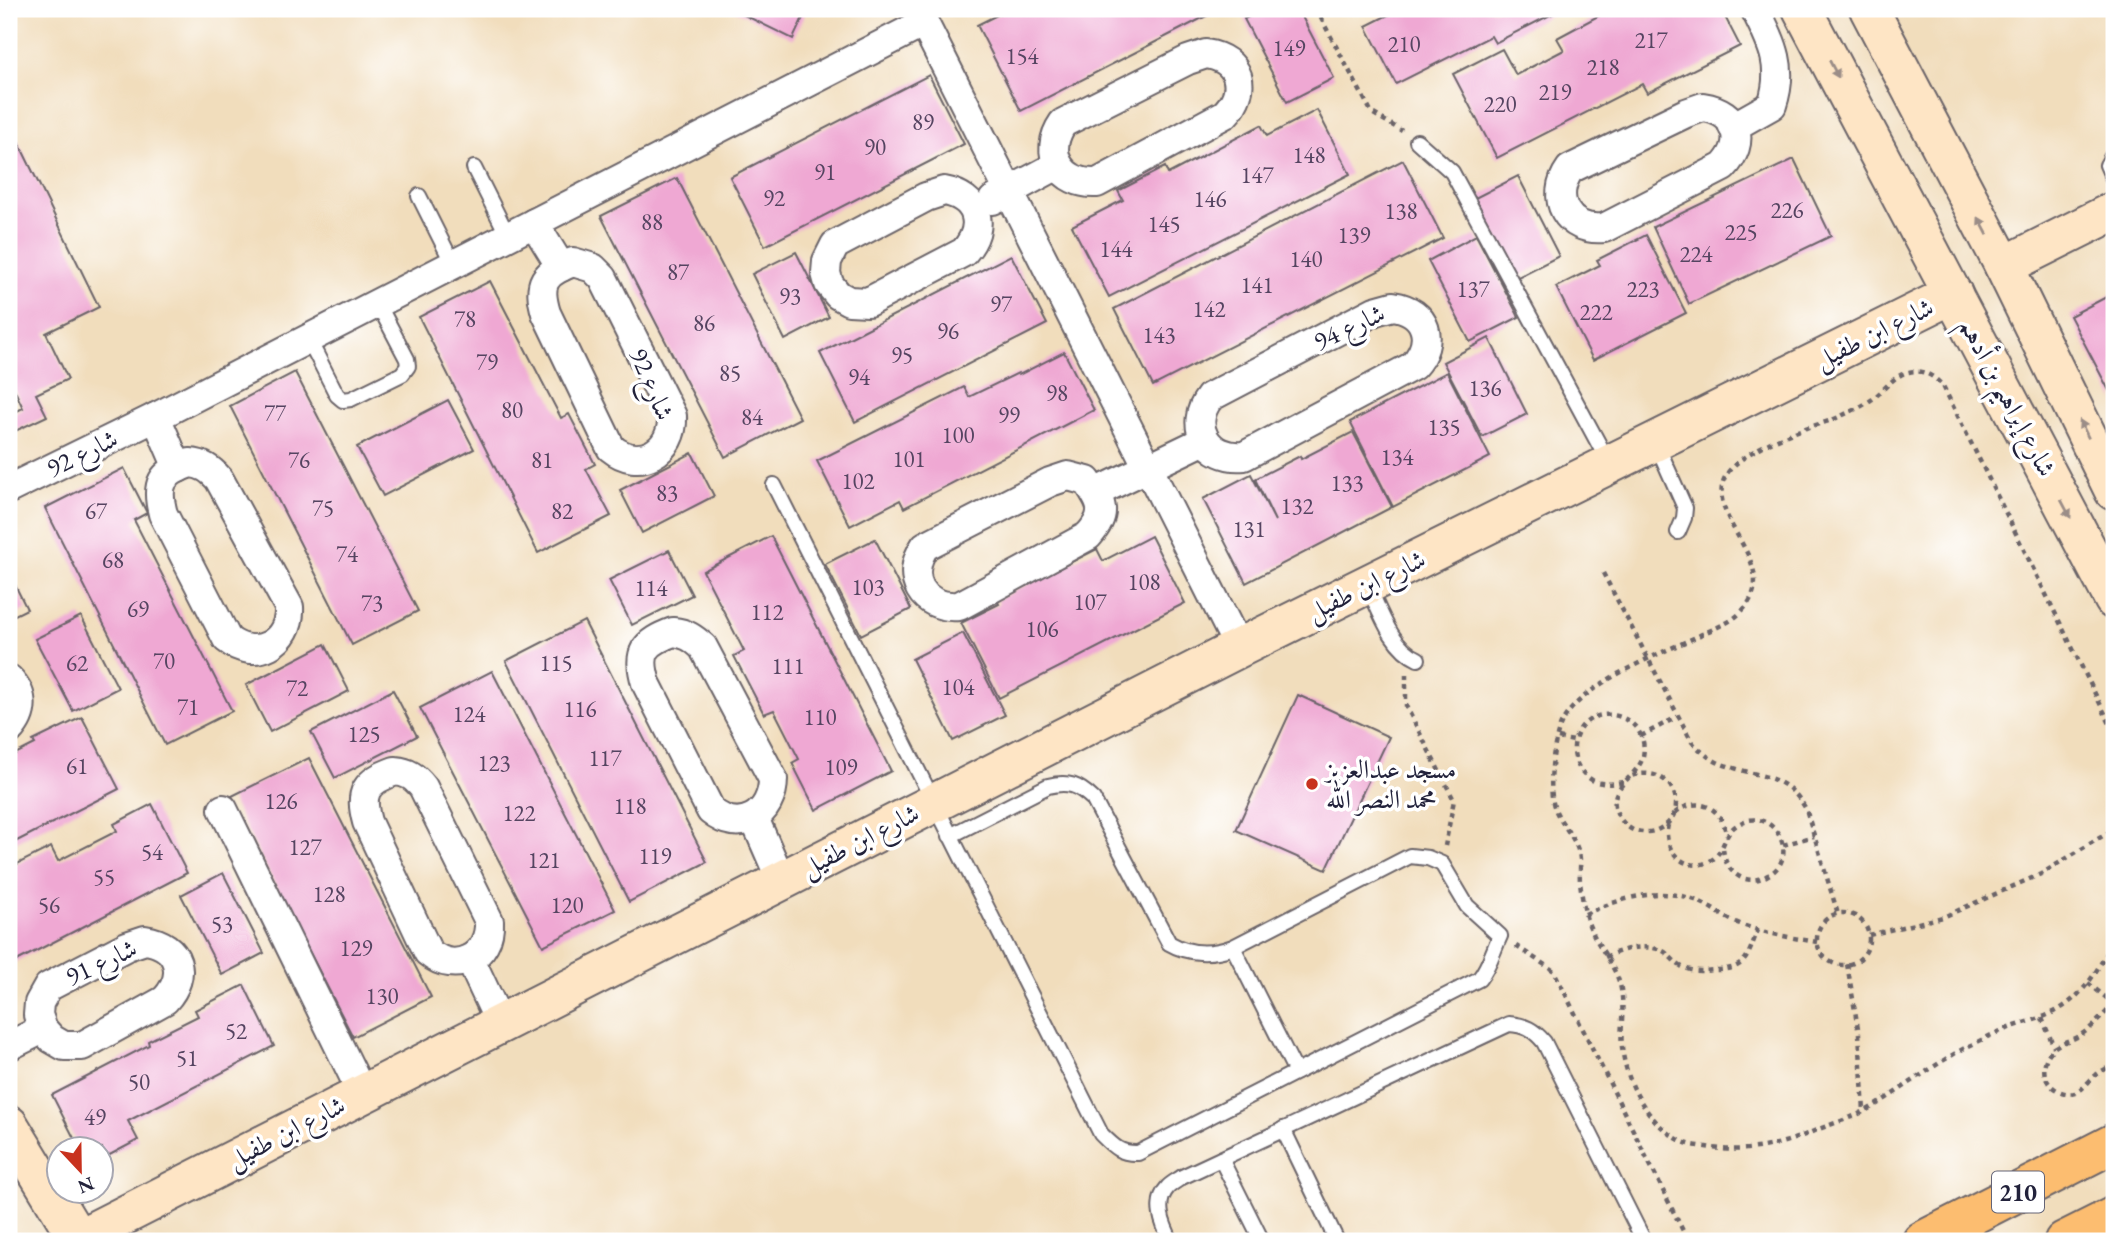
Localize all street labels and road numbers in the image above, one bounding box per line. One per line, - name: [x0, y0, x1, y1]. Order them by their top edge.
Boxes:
- street label: شارع ابن طفيل: [1809, 290, 1941, 381]
- street label: شارع 94: [1308, 296, 1392, 363]
- street label: شارع إبراهيم بن أدهم: [1944, 312, 2064, 487]
- street label: شارع 92: [617, 343, 682, 427]
- street label: شارع 92: [41, 421, 125, 489]
- street label: شارع ابن طفيل: [1301, 542, 1433, 633]
- street label: شارع ابن طفيل: [795, 796, 927, 889]
- street label: شارع 91: [60, 931, 144, 998]
- street label: شارع ابن طفيل: [221, 1088, 353, 1181]
- road number: 210: [1992, 1172, 2044, 1212]

